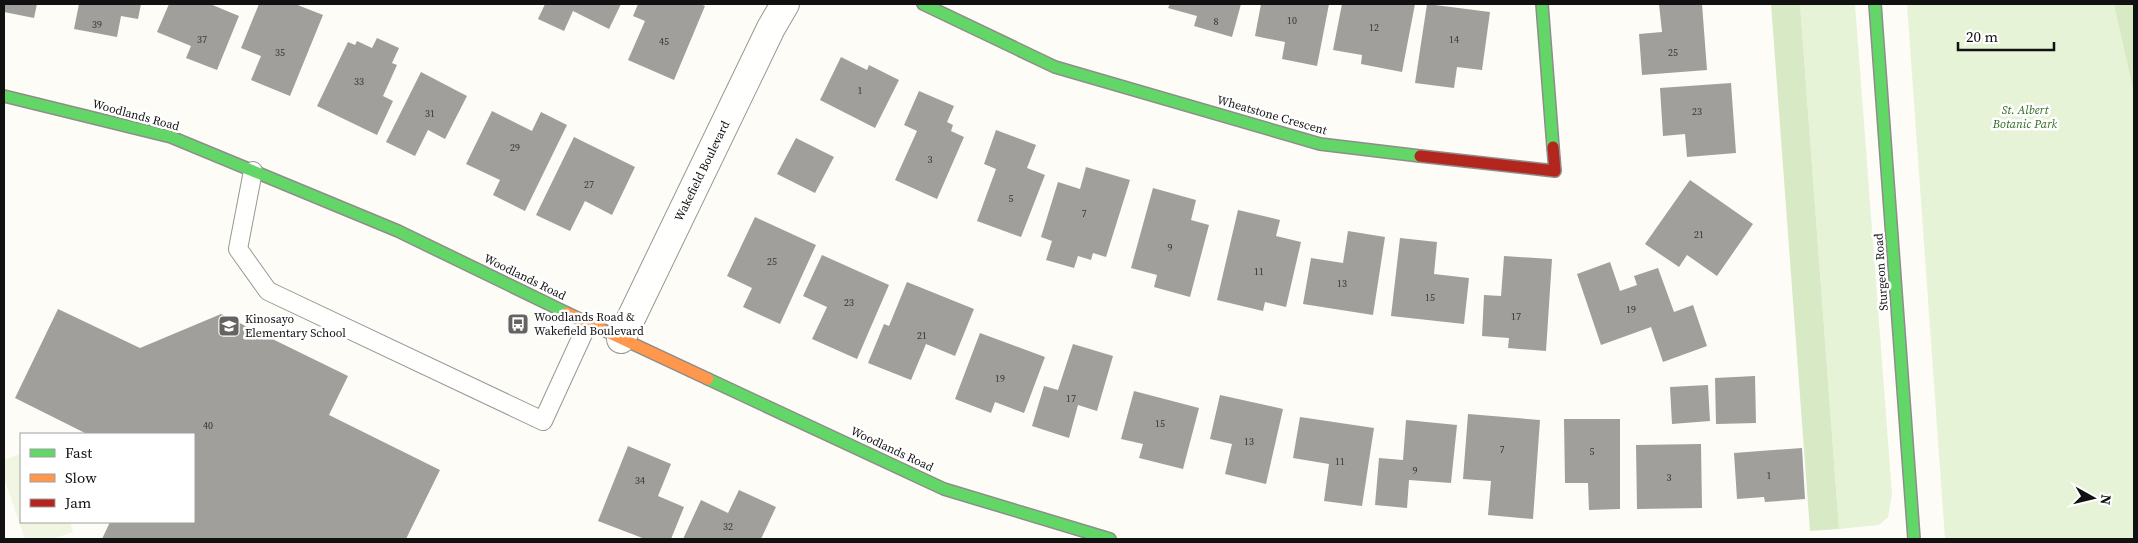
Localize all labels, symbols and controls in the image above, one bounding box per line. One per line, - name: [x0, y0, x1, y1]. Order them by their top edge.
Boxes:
- house number: 10: [1287, 14, 1297, 27]
- house number: 8: [1214, 15, 1219, 28]
- house number: 39: [92, 18, 102, 31]
- scale bar: [1958, 20, 2054, 52]
- house number: 12: [1369, 21, 1379, 34]
- text: 20 m: [1966, 26, 1998, 47]
- house number: 37: [197, 33, 207, 46]
- house number: 14: [1449, 33, 1459, 46]
- house number: 45: [659, 35, 669, 48]
- house number: 35: [275, 46, 285, 59]
- house number: 25: [1668, 46, 1678, 59]
- house number: 33: [354, 75, 364, 88]
- house number: 1: [858, 84, 863, 97]
- street label: Wheatstone Crescent: [1215, 92, 1329, 138]
- street label: Woodlands Road: [91, 96, 181, 134]
- park label: St. Albert Botanic Park: [1992, 102, 2058, 132]
- house number: 23: [1692, 105, 1702, 118]
- house number: 31: [425, 107, 435, 120]
- street label: Wakefield Boulevard: [671, 118, 733, 224]
- house number: 29: [510, 141, 520, 154]
- house number: 3: [928, 153, 933, 166]
- house number: 27: [584, 178, 594, 191]
- house number: 5: [1009, 192, 1014, 205]
- house number: 7: [1082, 207, 1087, 220]
- house number: 21: [1694, 228, 1704, 241]
- street label: Sturgeon Road: [1870, 232, 1892, 311]
- house number: 9: [1168, 241, 1173, 254]
- street label: Woodlands Road: [481, 250, 569, 304]
- house number: 25: [767, 255, 777, 268]
- house number: 11: [1254, 265, 1264, 278]
- house number: 13: [1337, 277, 1347, 290]
- house number: 15: [1425, 291, 1435, 304]
- house number: 23: [844, 296, 854, 309]
- house number: 19: [1626, 303, 1636, 316]
- place label: Woodlands Road & Wakefield Boulevard: [534, 309, 644, 339]
- house number: 17: [1511, 310, 1521, 323]
- place label: Kinosayo Elementary School: [245, 311, 346, 341]
- bus stop icon: Woodlands Road & Wakefield Boulevard: [506, 312, 530, 336]
- school or university icon: Kinosayo Elementary School: [217, 314, 241, 338]
- house number: 21: [917, 329, 927, 342]
- house number: 19: [995, 372, 1005, 385]
- house number: 17: [1066, 392, 1076, 405]
- house number: 15: [1155, 417, 1165, 430]
- house number: 40: [203, 419, 213, 432]
- street label: Woodlands Road: [848, 423, 936, 475]
- legend: [20, 433, 195, 523]
- house number: 13: [1244, 435, 1254, 448]
- text: Fast: [65, 442, 92, 463]
- house number: 7: [1500, 443, 1505, 456]
- house number: 5: [1590, 445, 1595, 458]
- house number: 11: [1335, 455, 1345, 468]
- house number: 9: [1413, 464, 1418, 477]
- text: Slow: [65, 467, 97, 488]
- house number: 1: [1767, 469, 1772, 482]
- house number: 3: [1667, 471, 1672, 484]
- north arrow: [2068, 473, 2118, 523]
- house number: 34: [635, 474, 645, 487]
- text: Jam: [64, 492, 92, 513]
- text: N: [2095, 493, 2116, 506]
- house number: 32: [723, 520, 733, 533]

